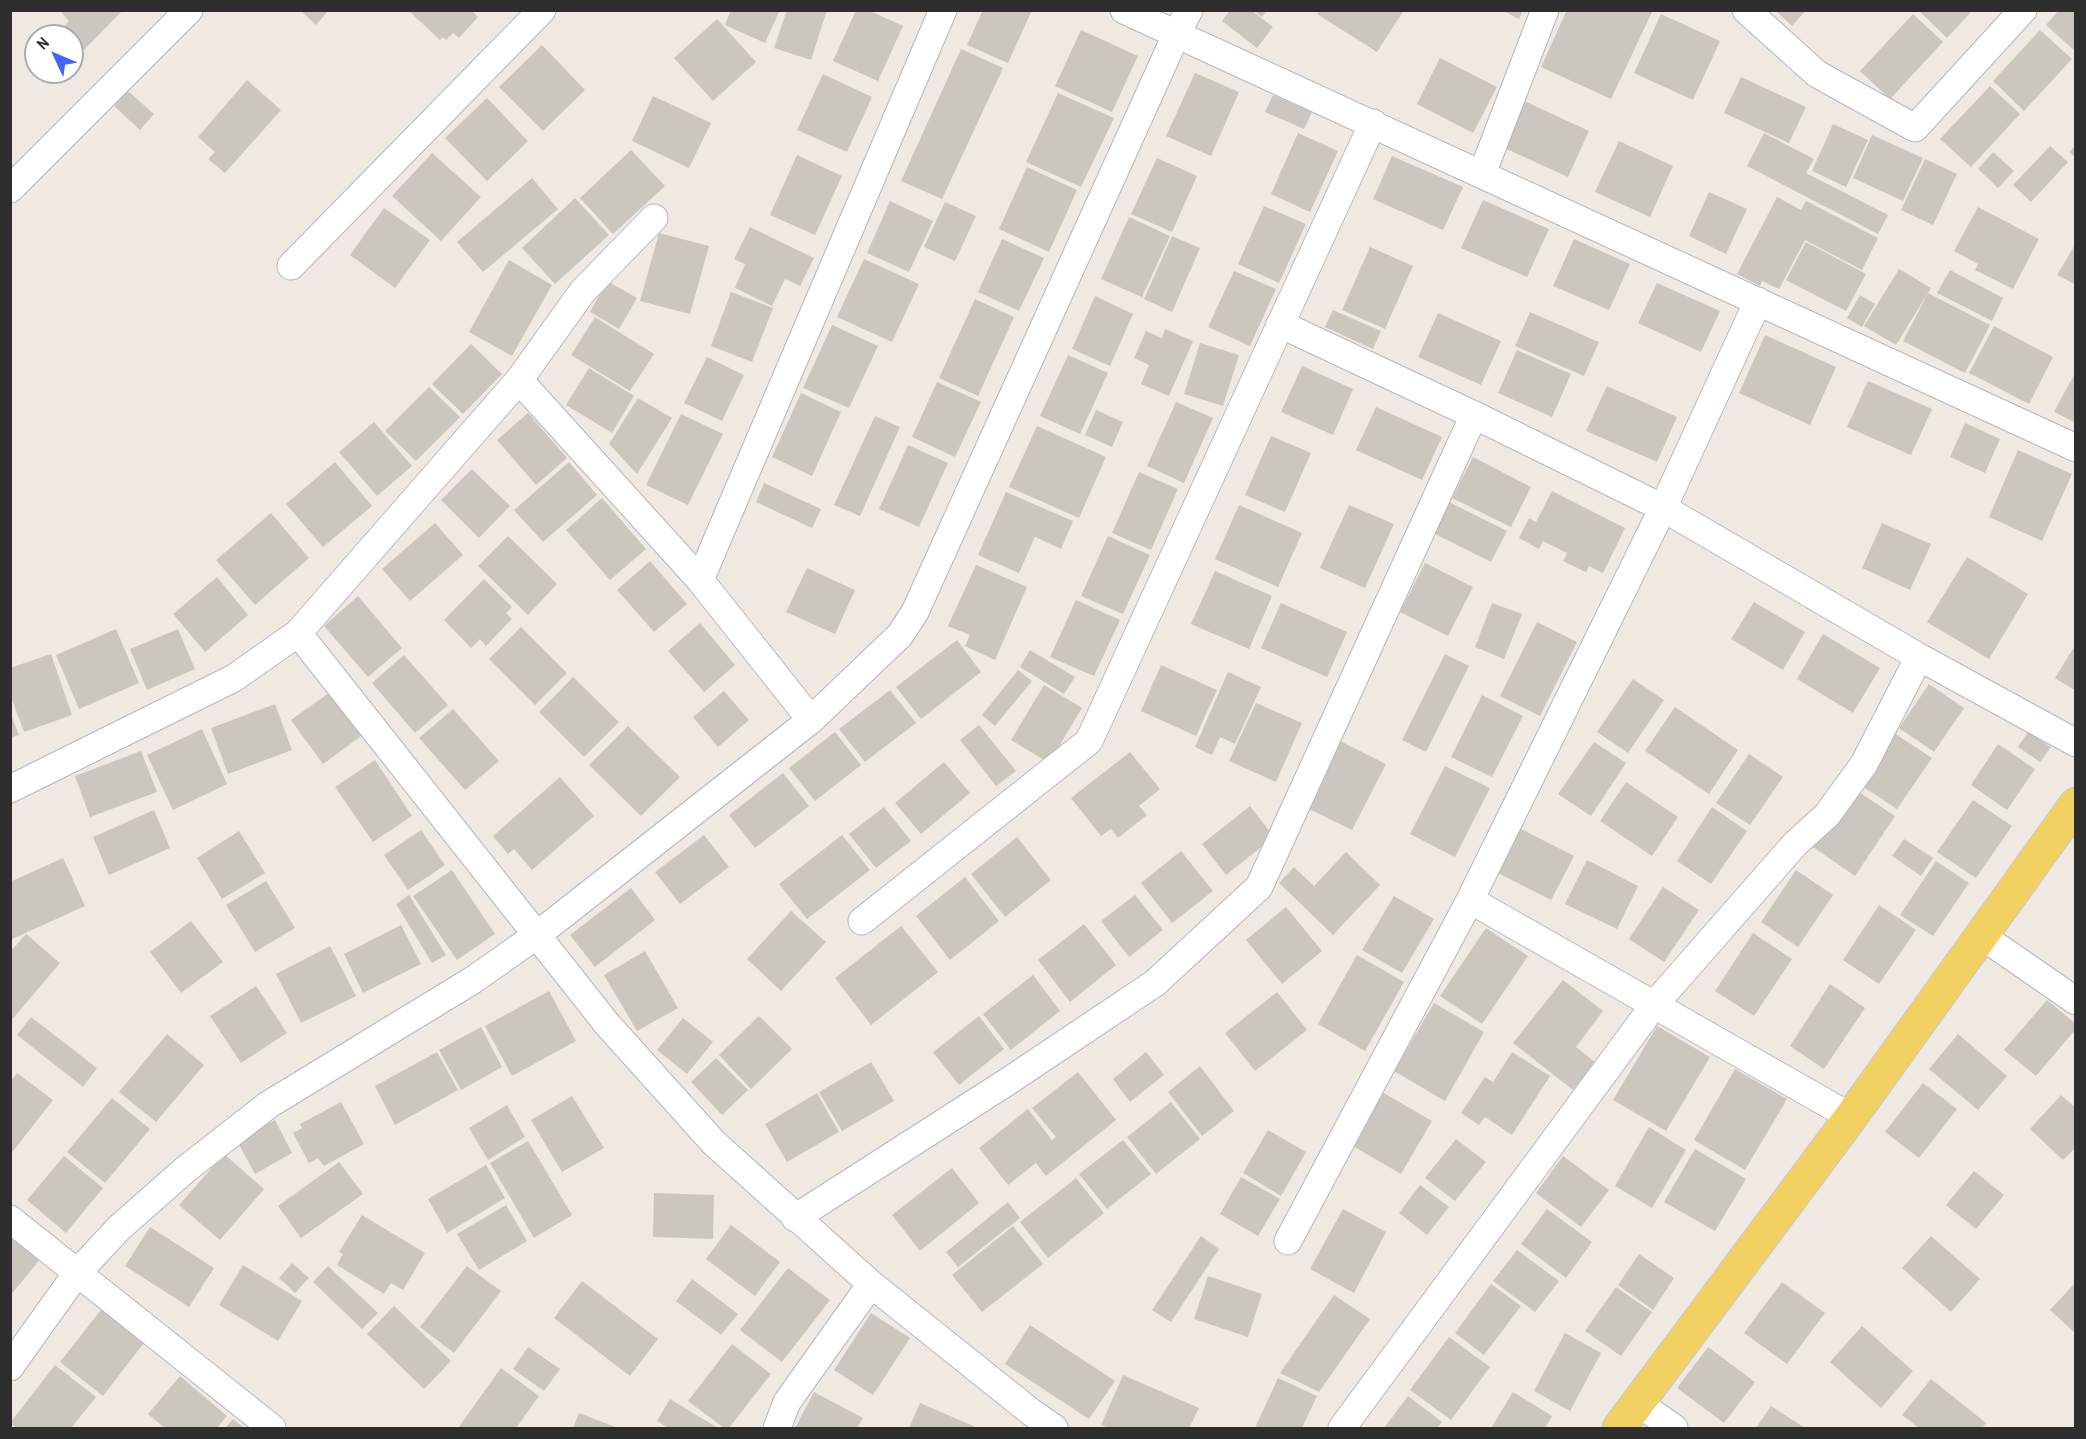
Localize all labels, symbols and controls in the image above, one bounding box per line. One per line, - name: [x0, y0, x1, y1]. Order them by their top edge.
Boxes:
- north arrow: [24, 24, 84, 84]
- text: N: [31, 32, 54, 54]

